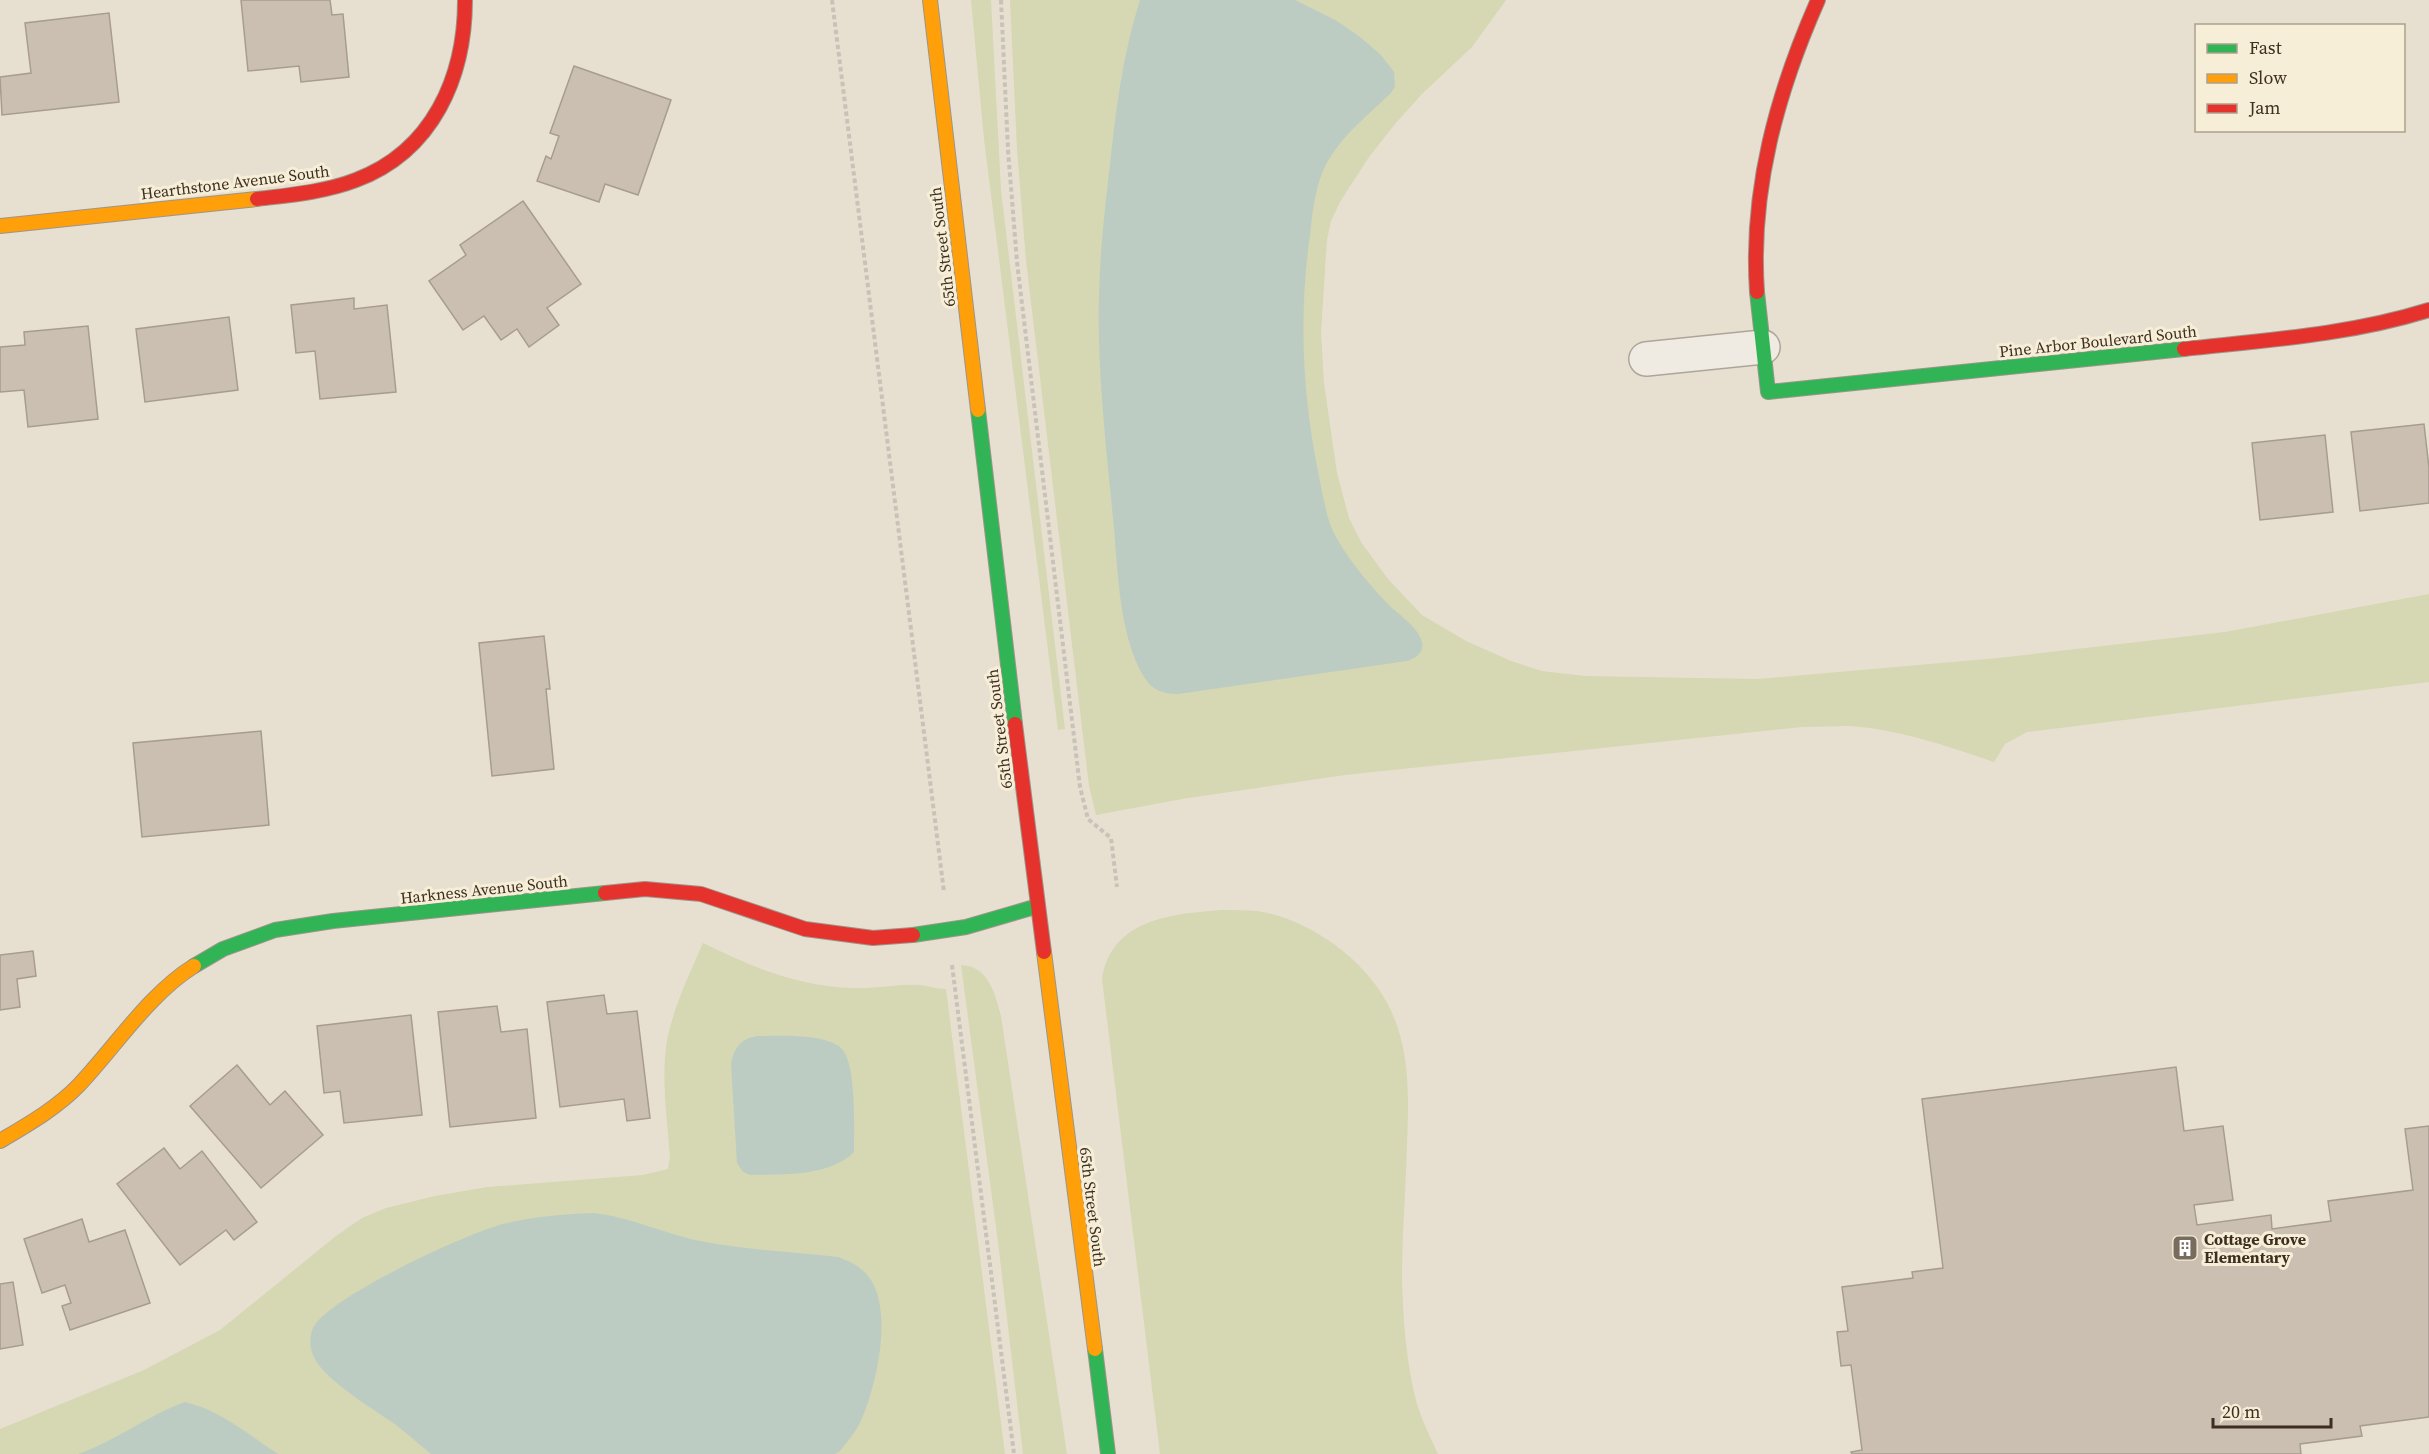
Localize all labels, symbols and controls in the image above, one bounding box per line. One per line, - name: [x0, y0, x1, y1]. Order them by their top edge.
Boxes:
- legend: [2195, 24, 2405, 132]
- text: Fast: [2249, 35, 2282, 60]
- text: Slow: [2249, 65, 2287, 90]
- text: Jam: [2248, 95, 2281, 120]
- street label: Hearthstone Avenue South: [139, 159, 331, 204]
- street label: 65th Street South: [924, 185, 960, 308]
- street label: Pine Arbor Boulevard South: [1998, 320, 2198, 362]
- street label: 65th Street South: [981, 667, 1017, 790]
- street label: Harkness Avenue South: [399, 869, 569, 909]
- street label: 65th Street South: [1075, 1146, 1111, 1269]
- place label: Cottage Grove Elementary: [2204, 1228, 2306, 1268]
- building icon: Cottage Grove Elementary: [2170, 1233, 2200, 1263]
- scale bar: [2213, 1391, 2332, 1429]
- text: 20 m: [2222, 1399, 2260, 1424]

